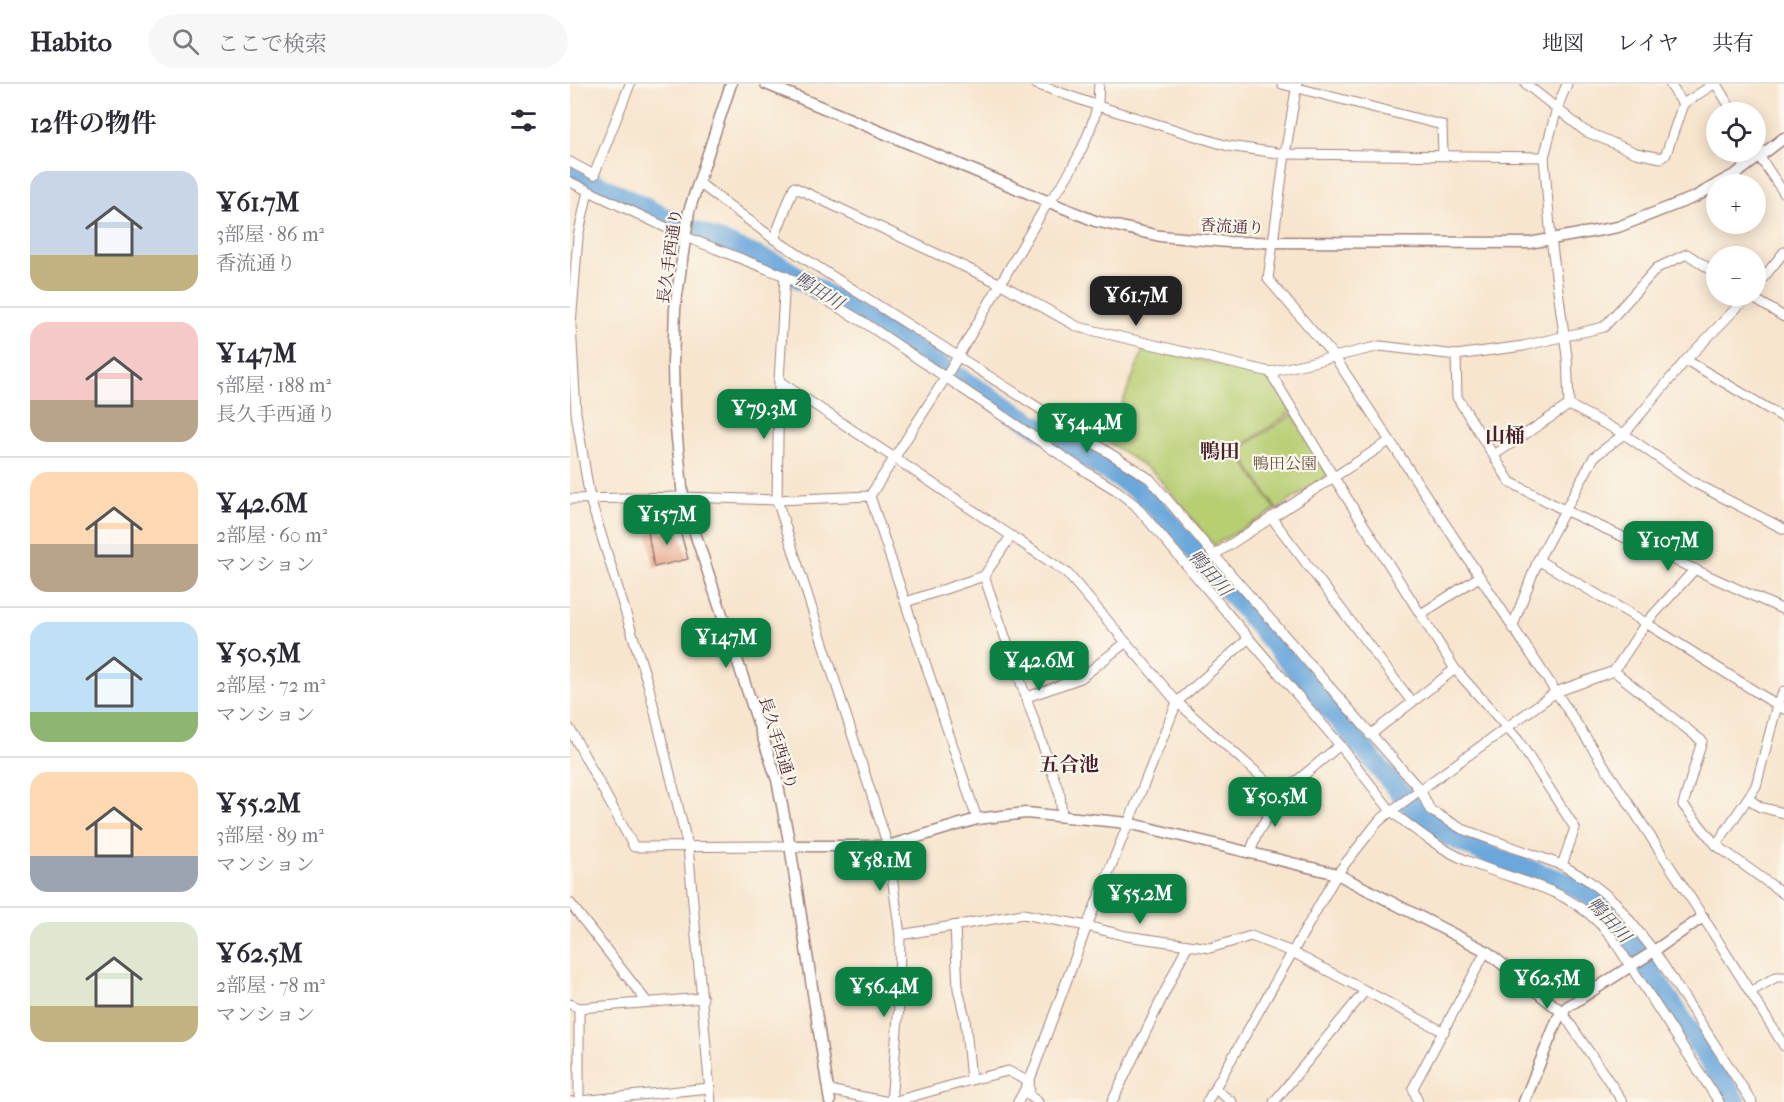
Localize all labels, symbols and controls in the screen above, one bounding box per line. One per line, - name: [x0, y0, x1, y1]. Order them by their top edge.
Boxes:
- search box: [148, 14, 568, 68]
- text: Habito: [30, 25, 112, 58]
- icon: search: [169, 25, 202, 58]
- text: ここで検索: [217, 31, 327, 57]
- text: 地図: [1542, 31, 1584, 55]
- text: レイヤ: [1617, 31, 1679, 55]
- text: 共有: [1712, 31, 1754, 55]
- map controls: [1706, 102, 1766, 306]
- button: locate: [1706, 102, 1766, 162]
- icon: filters: [507, 104, 540, 137]
- text: 12件の物件: [30, 108, 157, 139]
- button: +: [1706, 174, 1766, 234]
- text: ¥61.7M: [216, 187, 299, 218]
- icon: home: [78, 195, 150, 267]
- street label: 長久手西通り: [653, 207, 686, 305]
- street label: 香流通り: [1200, 215, 1264, 238]
- text: 3部屋 · 86 m²: [216, 223, 324, 246]
- button: −: [1706, 246, 1766, 306]
- text: 香流通り: [216, 252, 296, 275]
- water label: 鴨田川: [790, 268, 849, 316]
- pin: ¥61.7M: [1087, 276, 1185, 327]
- text: ¥61.7M: [1104, 284, 1168, 307]
- text: ¥147M: [216, 338, 296, 369]
- icon: home: [78, 346, 150, 418]
- text: 5部屋 · 188 m²: [216, 374, 331, 397]
- pin: ¥79.3M: [715, 389, 813, 440]
- text: ¥79.3M: [731, 397, 797, 420]
- text: 長久手西通り: [216, 403, 336, 426]
- pin: ¥54.4M: [1038, 403, 1136, 454]
- text: ¥54.4M: [1052, 411, 1123, 434]
- district label: 山桶: [1485, 424, 1525, 447]
- district label: 鴨田: [1200, 440, 1240, 463]
- park label: 鴨田公園: [1253, 454, 1317, 473]
- text: ¥42.6M: [216, 488, 308, 519]
- pin: ¥157M: [625, 495, 709, 546]
- icon: home: [78, 496, 150, 568]
- text: ¥157M: [637, 503, 697, 526]
- pin: ¥107M: [1626, 521, 1710, 572]
- text: 2部屋 · 60 m²: [216, 524, 327, 547]
- text: ¥107M: [1637, 529, 1699, 552]
- water label: 鴨田川: [1184, 546, 1237, 602]
- text: マンション: [216, 553, 315, 576]
- pin: ¥147M: [684, 618, 768, 669]
- text: ¥147M: [695, 626, 757, 649]
- text: ¥50.5M: [216, 638, 301, 669]
- pin: ¥42.6M: [990, 641, 1088, 692]
- icon: home: [78, 646, 150, 718]
- text: ¥42.6M: [1004, 649, 1074, 672]
- text: 2部屋 · 72 m²: [216, 674, 325, 697]
- street label: 長久手西通り: [755, 694, 802, 792]
- text: マンション: [216, 703, 315, 726]
- district label: 五合池: [1039, 753, 1099, 776]
- pin: ¥50.5M: [1226, 777, 1324, 828]
- text: ¥50.5M: [1242, 785, 1308, 808]
- text: ¥55.2M: [216, 788, 301, 819]
- icon: home: [78, 796, 150, 868]
- text: 3部屋 · 89 m²: [216, 824, 324, 847]
- pin: ¥58.1M: [831, 841, 929, 892]
- text: ¥58.1M: [848, 849, 912, 872]
- text: マンション: [216, 853, 315, 876]
- pin: ¥55.2M: [1091, 874, 1189, 925]
- text: ¥55.2M: [1107, 882, 1173, 905]
- water label: 鴨田川: [1583, 893, 1636, 949]
- text: ¥62.5M: [216, 938, 303, 969]
- icon: home: [78, 946, 150, 1018]
- pin: ¥62.5M: [1498, 959, 1596, 1010]
- pin: ¥56.4M: [835, 967, 933, 1018]
- text: ¥62.5M: [1514, 967, 1580, 990]
- text: 2部屋 · 78 m²: [216, 974, 325, 997]
- text: ¥56.4M: [849, 975, 919, 998]
- text: マンション: [216, 1003, 315, 1026]

